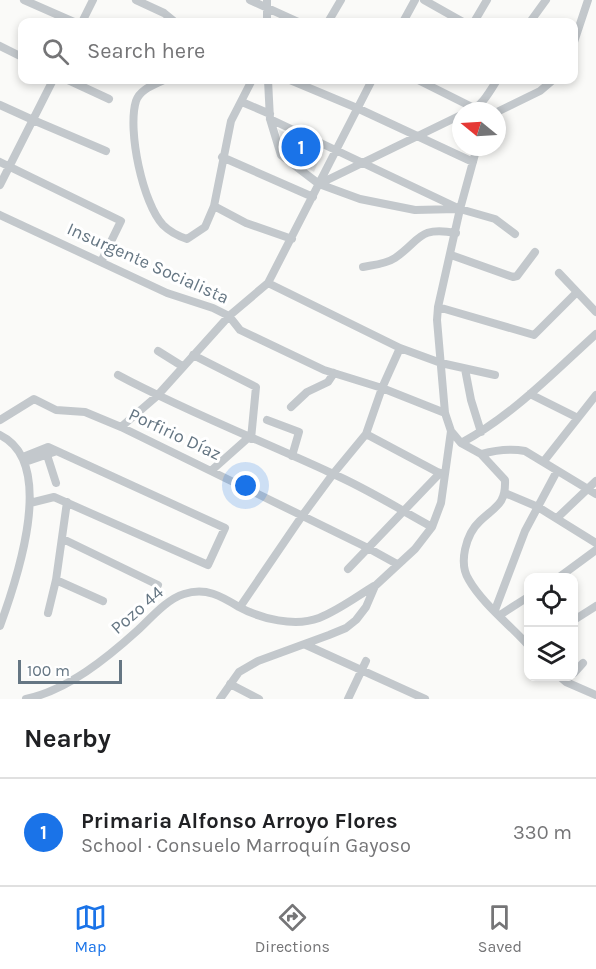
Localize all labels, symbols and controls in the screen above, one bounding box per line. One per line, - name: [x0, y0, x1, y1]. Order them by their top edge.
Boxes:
- search box: [18, 18, 578, 84]
- icon: search: [39, 35, 72, 68]
- text: Search here: [87, 38, 205, 64]
- north arrow: [452, 102, 506, 156]
- pin: 1: [282, 124, 320, 170]
- street label: Insurgente Socialista: [64, 217, 232, 309]
- street label: Porfirio Díaz: [125, 403, 225, 465]
- your location: [231, 471, 260, 500]
- map controls: [524, 573, 578, 681]
- button: locate: [524, 573, 578, 627]
- street label: Pozo 44: [106, 581, 168, 639]
- button: layers: [524, 627, 578, 681]
- scale bar: [18, 657, 122, 684]
- text: 100 m: [27, 661, 70, 680]
- text: Nearby: [24, 723, 111, 754]
- text: Primaria Alfonso Arroyo Flores: [81, 808, 398, 834]
- text: 1: [40, 821, 47, 844]
- text: 330 m: [513, 821, 572, 844]
- text: School · Consuelo Marroquín Gayoso: [81, 834, 411, 857]
- tab: Map: [74, 901, 107, 956]
- tab: Directions: [255, 901, 330, 956]
- tab: Saved: [478, 901, 522, 956]

